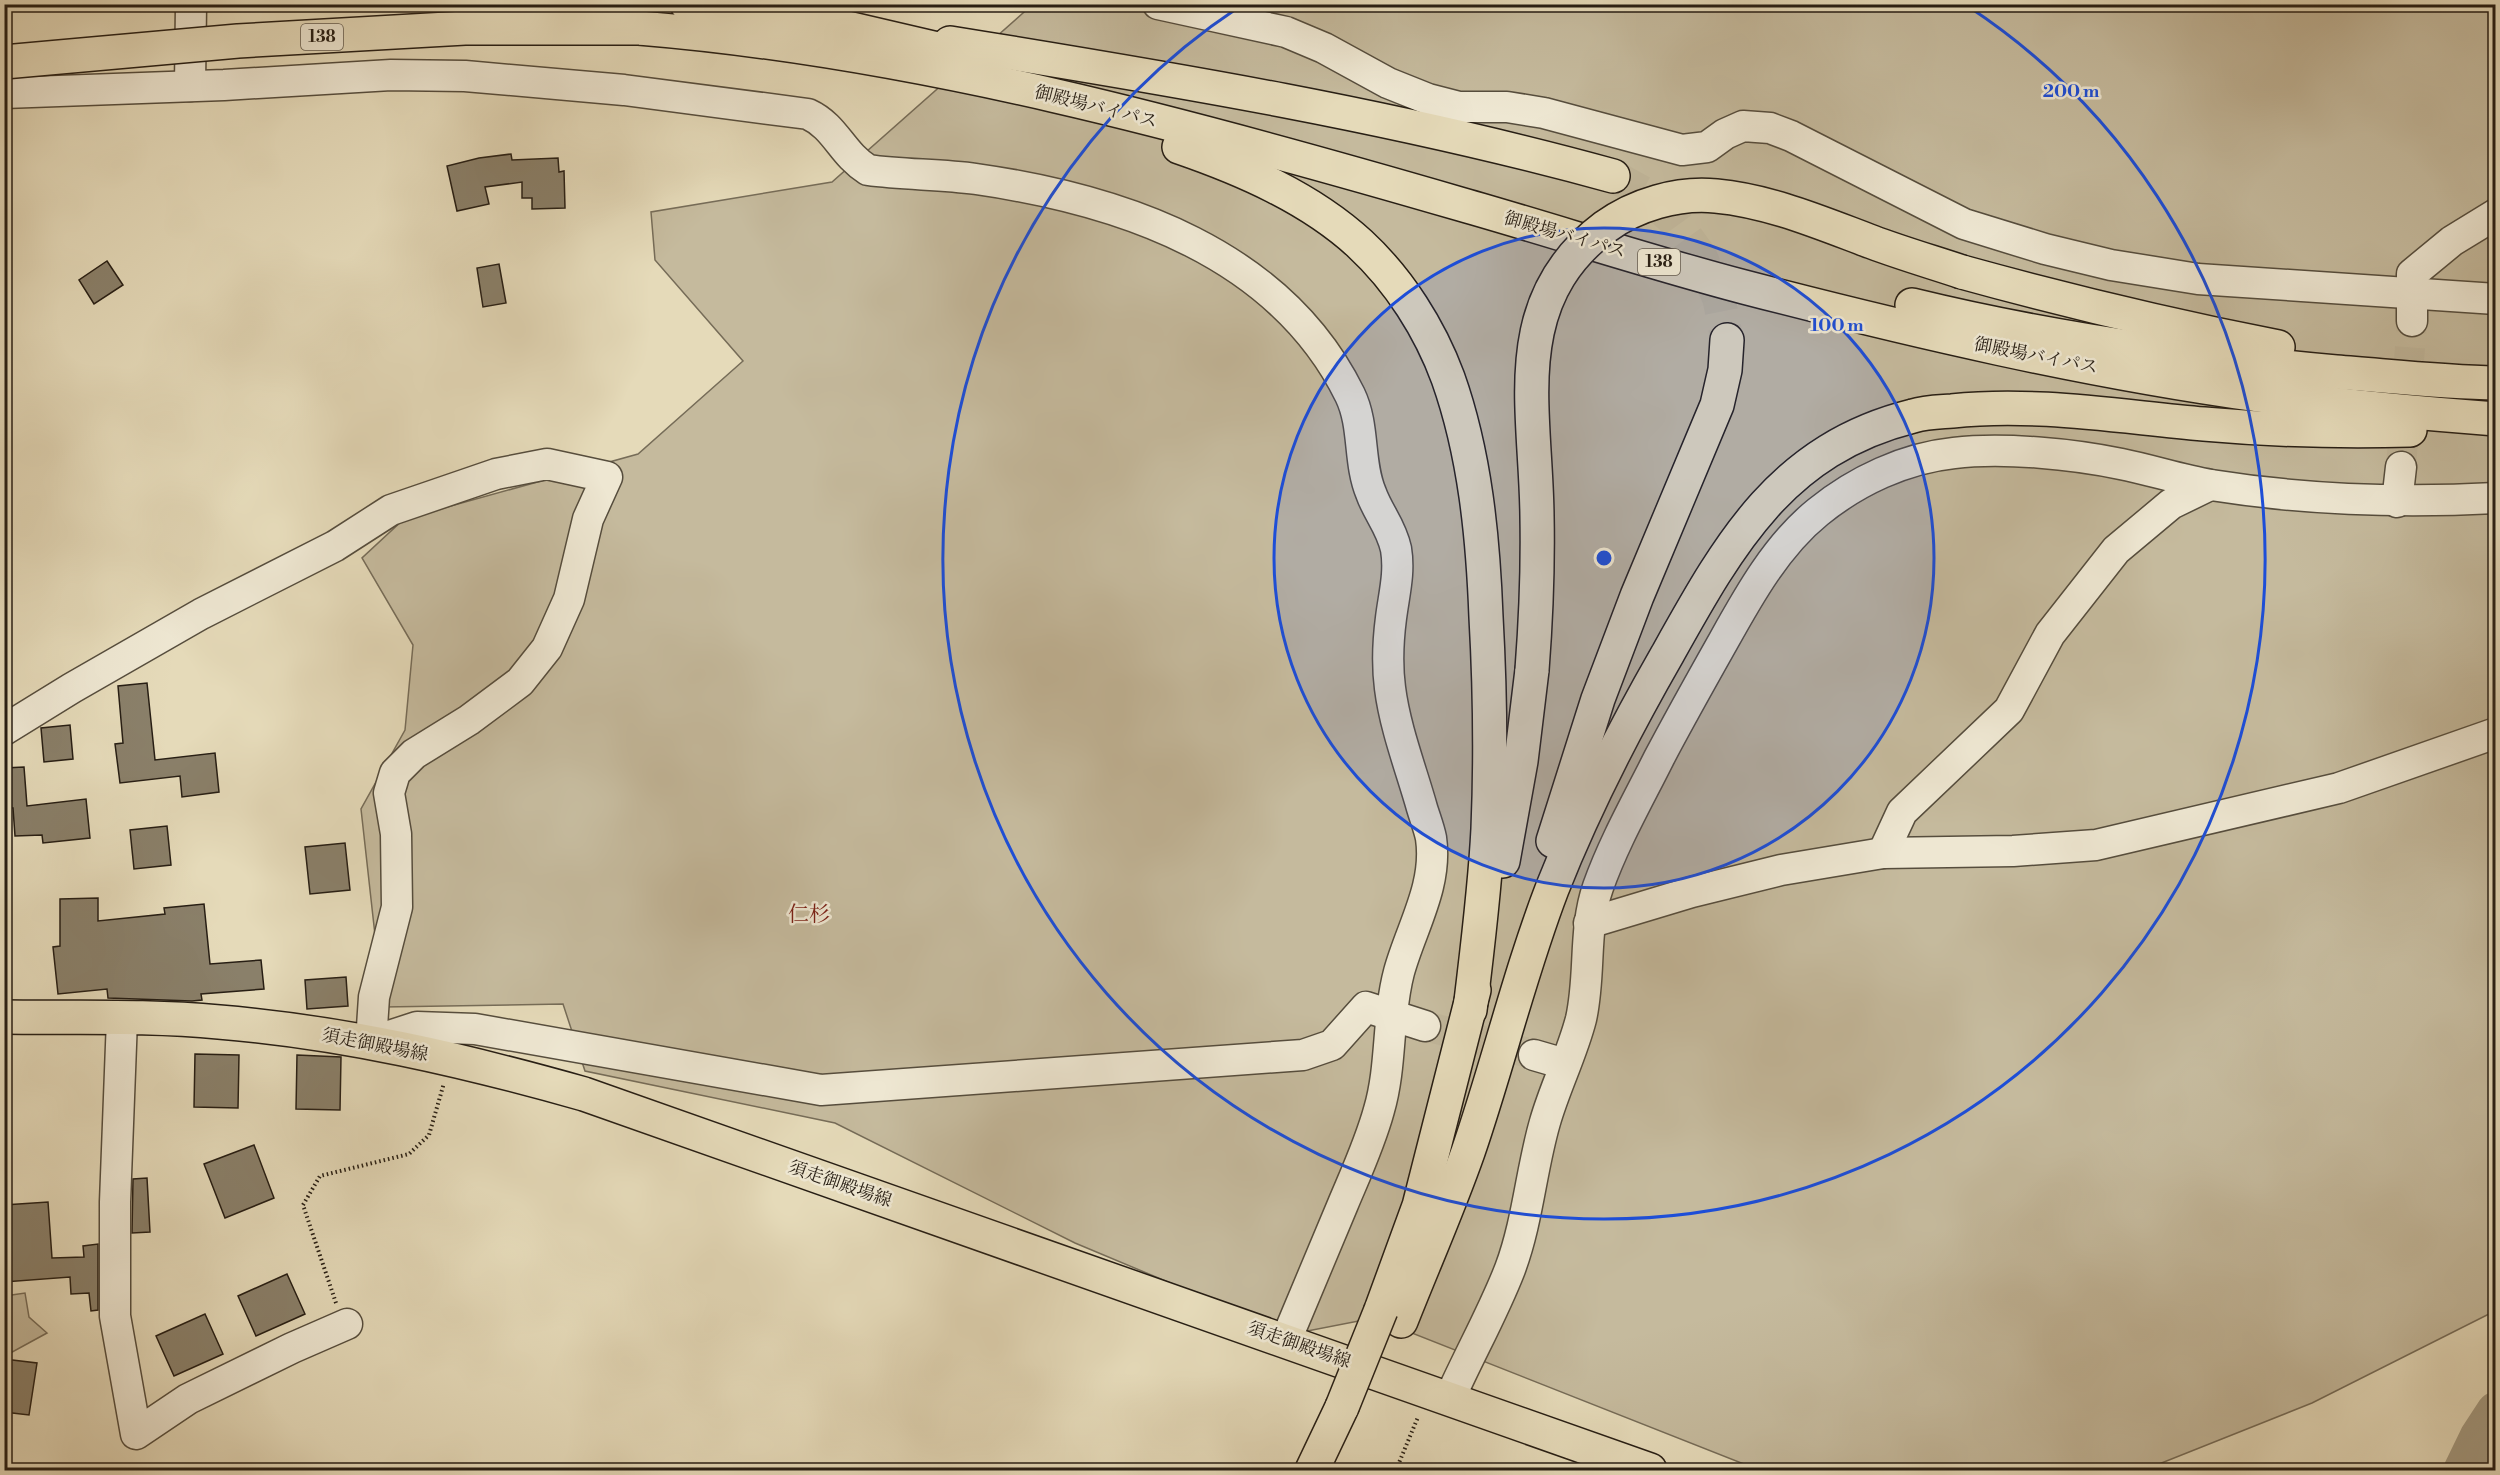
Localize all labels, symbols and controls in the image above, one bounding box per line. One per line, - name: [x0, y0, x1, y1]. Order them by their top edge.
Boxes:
- road number: 138: [301, 24, 343, 50]
- text: 200 m: [2043, 80, 2100, 103]
- street label: 御殿場バイパス: [1032, 81, 1160, 133]
- street label: 御殿場バイパス: [1501, 207, 1629, 263]
- road number: 138: [1638, 249, 1680, 275]
- text: 100 m: [1810, 314, 1864, 337]
- street label: 御殿場バイパス: [1972, 333, 2100, 379]
- centre of rings: [1594, 548, 1614, 568]
- district label: 仁杉: [788, 902, 830, 928]
- street label: 須走御殿場線: [320, 1023, 430, 1067]
- street label: 須走御殿場線: [785, 1156, 895, 1212]
- street label: 須走御殿場線: [1244, 1317, 1354, 1373]

